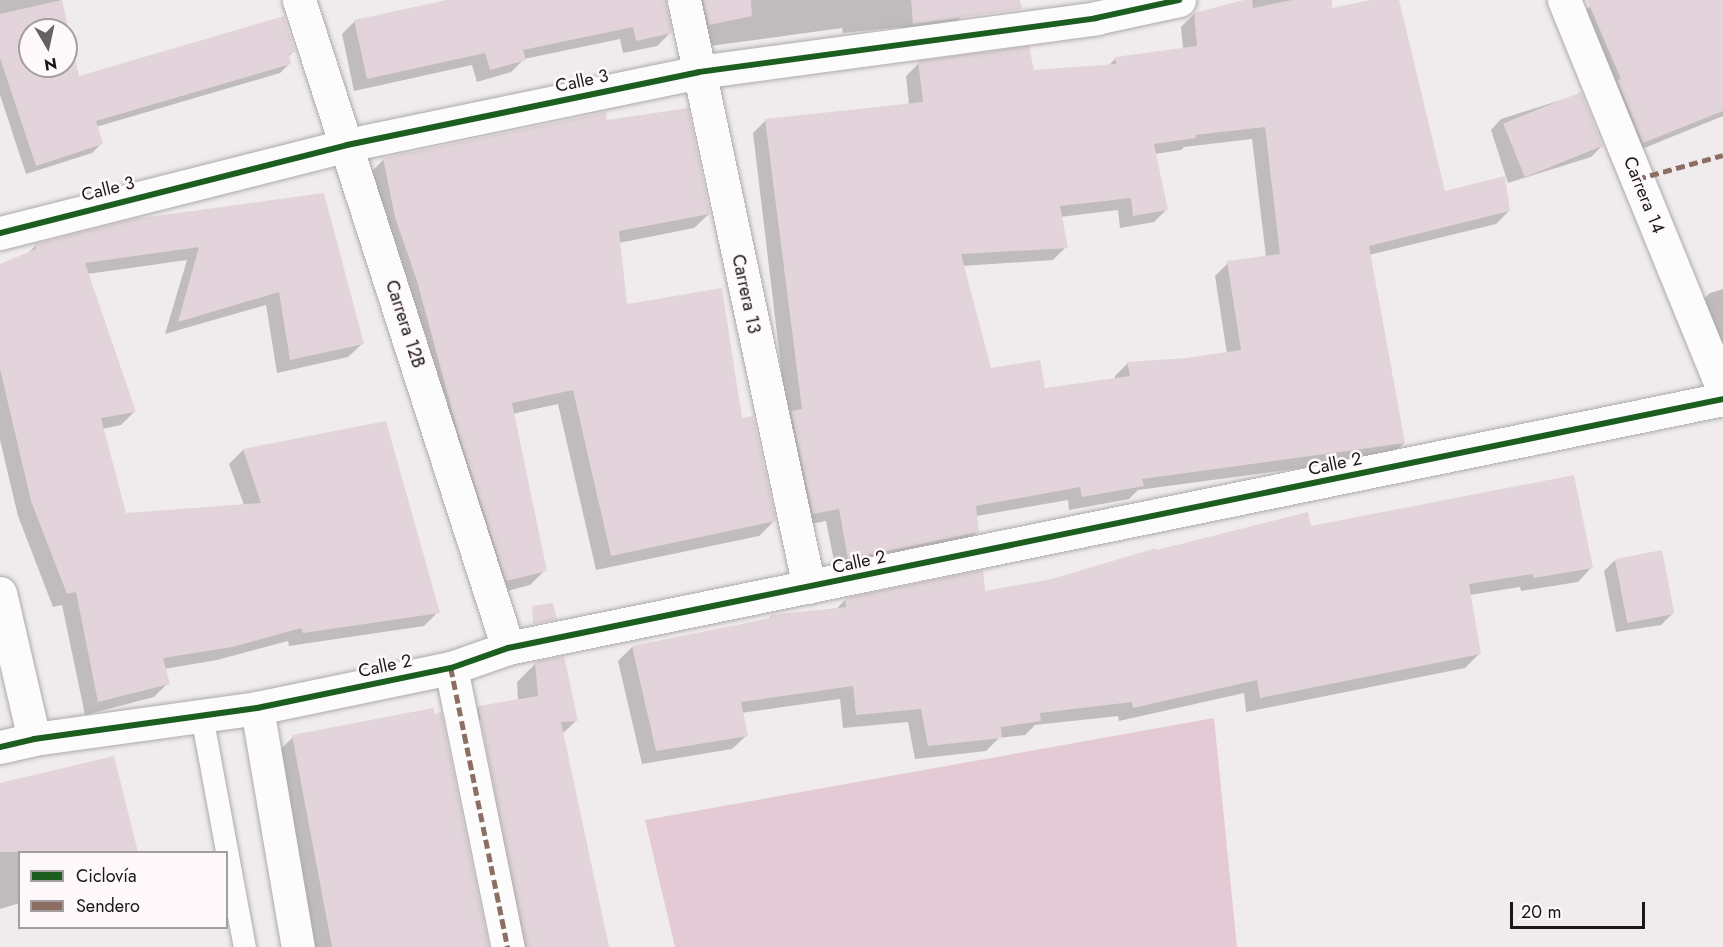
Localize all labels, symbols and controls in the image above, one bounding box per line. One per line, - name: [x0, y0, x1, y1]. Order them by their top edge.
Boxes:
- north arrow: [18, 18, 78, 78]
- text: N: [43, 52, 59, 77]
- street label: Calle 3: [553, 65, 611, 97]
- street label: Carrera 14: [1619, 153, 1669, 237]
- street label: Calle 3: [79, 172, 137, 206]
- street label: Carrera 13: [727, 252, 765, 336]
- street label: Carrera 12B: [381, 277, 429, 371]
- street label: Calle 2: [1306, 448, 1364, 480]
- street label: Calle 2: [830, 546, 888, 578]
- street label: Calle 2: [356, 650, 414, 682]
- legend: [18, 851, 228, 929]
- text: Ciclovía: [76, 863, 137, 889]
- scale bar: [1513, 890, 1648, 928]
- text: Sendero: [76, 893, 140, 919]
- text: 20 m: [1521, 899, 1561, 925]

